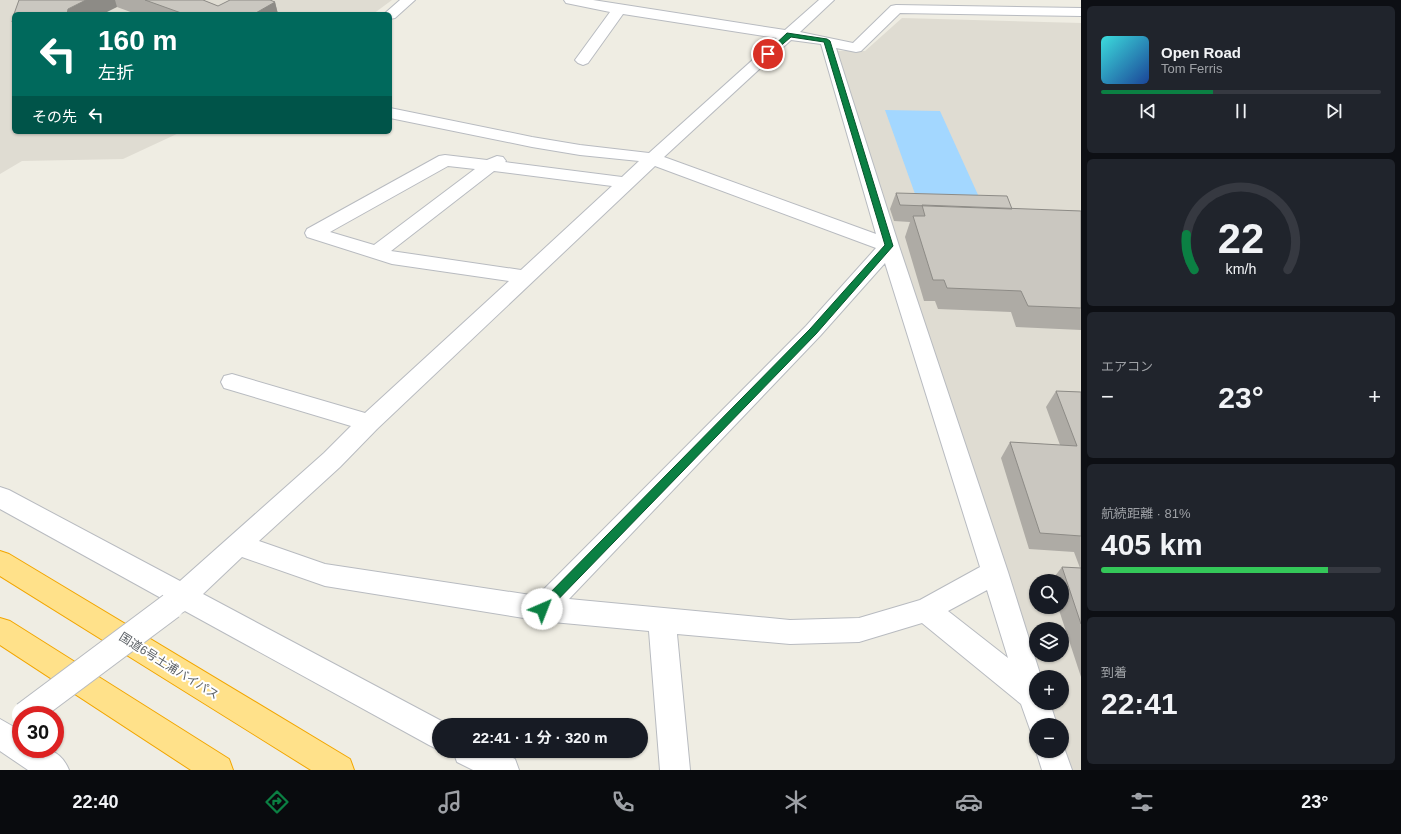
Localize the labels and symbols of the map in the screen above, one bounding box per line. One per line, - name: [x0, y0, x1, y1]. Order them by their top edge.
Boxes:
- pin: [751, 37, 785, 71]
- position arrow: [521, 588, 563, 630]
- street label: 国道6号土浦バイパス: [117, 630, 221, 702]
- speed limit sign: 30: [12, 706, 64, 758]

